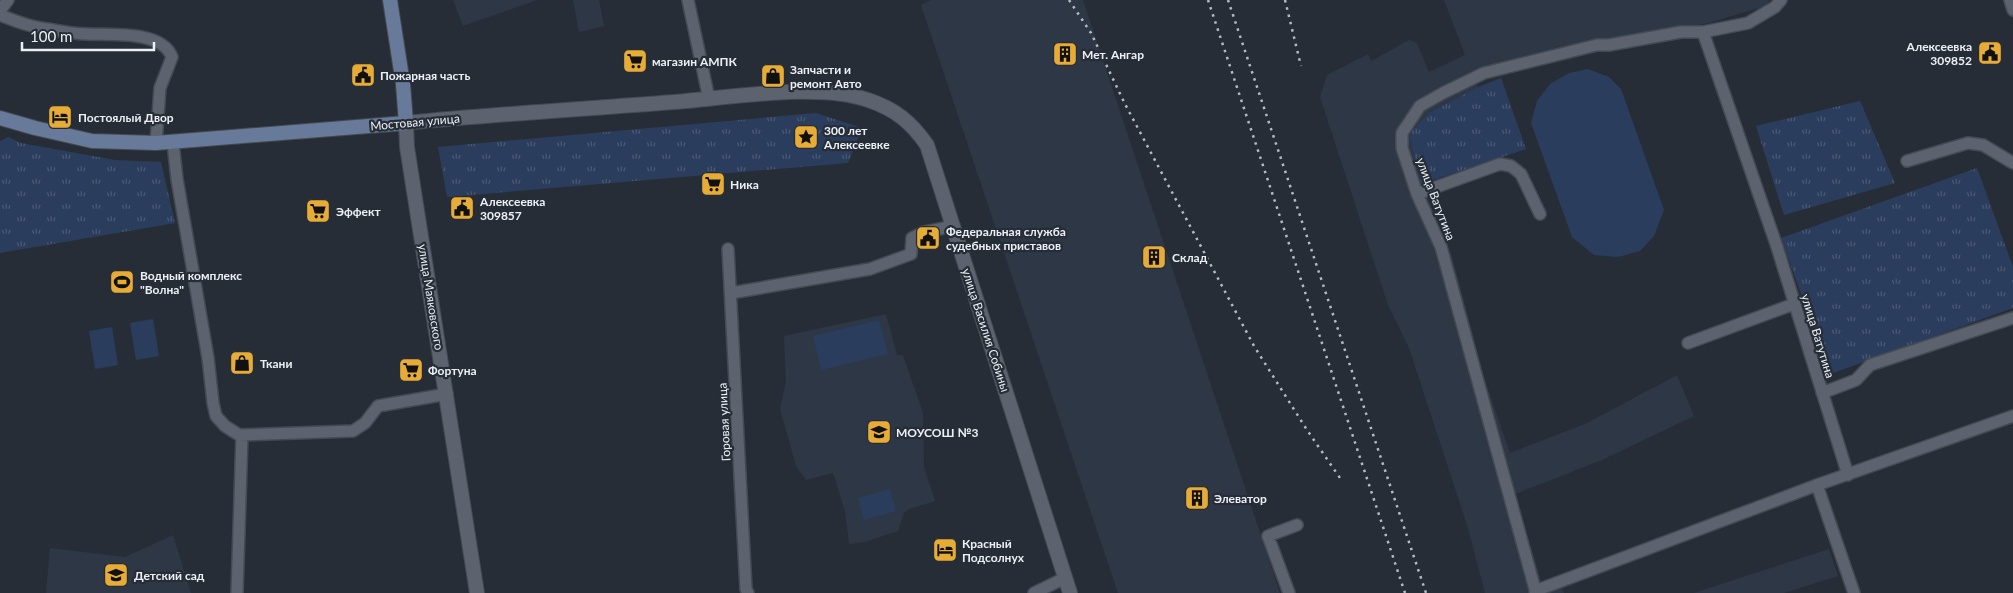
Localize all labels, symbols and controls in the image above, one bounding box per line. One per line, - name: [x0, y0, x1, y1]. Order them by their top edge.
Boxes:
- scale bar: [22, 20, 155, 52]
- text: 100 m: [30, 27, 72, 45]
- place label: Алексеевка 309852: [1906, 39, 1972, 68]
- public building icon: Алексеевка 309852: [1977, 40, 2003, 66]
- building icon: Мет. Ангар: [1052, 41, 1078, 67]
- place label: Мет. Ангар: [1082, 47, 1144, 62]
- supermarket icon: магазин АМПК: [622, 48, 648, 74]
- place label: магазин АМПК: [652, 54, 738, 69]
- public building icon: Пожарная часть: [350, 62, 376, 88]
- place label: Запчасти и ремонт Авто: [790, 62, 862, 91]
- shop icon: Запчасти и ремонт Авто: [760, 63, 786, 89]
- place label: Пожарная часть: [380, 68, 470, 83]
- hotel icon: Постоялый Двор: [47, 104, 73, 130]
- place label: Постоялый Двор: [78, 110, 174, 125]
- street label: Мостовая улица: [370, 111, 460, 133]
- place label: 300 лет Алексеевке: [823, 123, 890, 152]
- place icon: 300 лет Алексеевке: [793, 124, 819, 150]
- street label: улица Ватутина: [1413, 156, 1459, 242]
- supermarket icon: Ника: [700, 171, 726, 197]
- place label: Ника: [730, 177, 759, 192]
- place label: Алексеевка 309857: [479, 194, 545, 223]
- public building icon: Алексеевка 309857: [449, 195, 475, 221]
- supermarket icon: Эффект: [305, 198, 331, 224]
- place label: Эффект: [336, 204, 381, 219]
- place label: Федеральная служба судебных приставов: [946, 224, 1066, 253]
- public building icon: Федеральная служба судебных приставов: [915, 225, 941, 251]
- street label: улица Маяковского: [415, 243, 447, 351]
- building icon: Склад: [1141, 244, 1167, 270]
- place label: Склад: [1172, 250, 1208, 265]
- street label: улица Василия Собины: [959, 266, 1013, 394]
- place label: Водный комплекс "Волна": [140, 268, 242, 297]
- sports icon: Водный комплекс "Волна": [109, 269, 135, 295]
- street label: улица Ватутина: [1798, 292, 1838, 380]
- shop icon: Ткани: [229, 350, 255, 376]
- place label: Ткани: [260, 356, 292, 371]
- supermarket icon: Фортуна: [398, 357, 424, 383]
- place label: Фортуна: [428, 363, 477, 378]
- street label: Горовая улица: [714, 382, 734, 462]
- school or university icon: МОУСОШ №3: [866, 419, 892, 445]
- place label: МОУСОШ №3: [896, 425, 979, 440]
- building icon: Элеватор: [1184, 485, 1210, 511]
- place label: Элеватор: [1214, 491, 1267, 506]
- place label: Красный Подсолнух: [962, 536, 1025, 565]
- hotel icon: Красный Подсолнух: [932, 537, 958, 563]
- school or university icon: Детский сад: [103, 562, 129, 588]
- place label: Детский сад: [134, 568, 205, 583]

